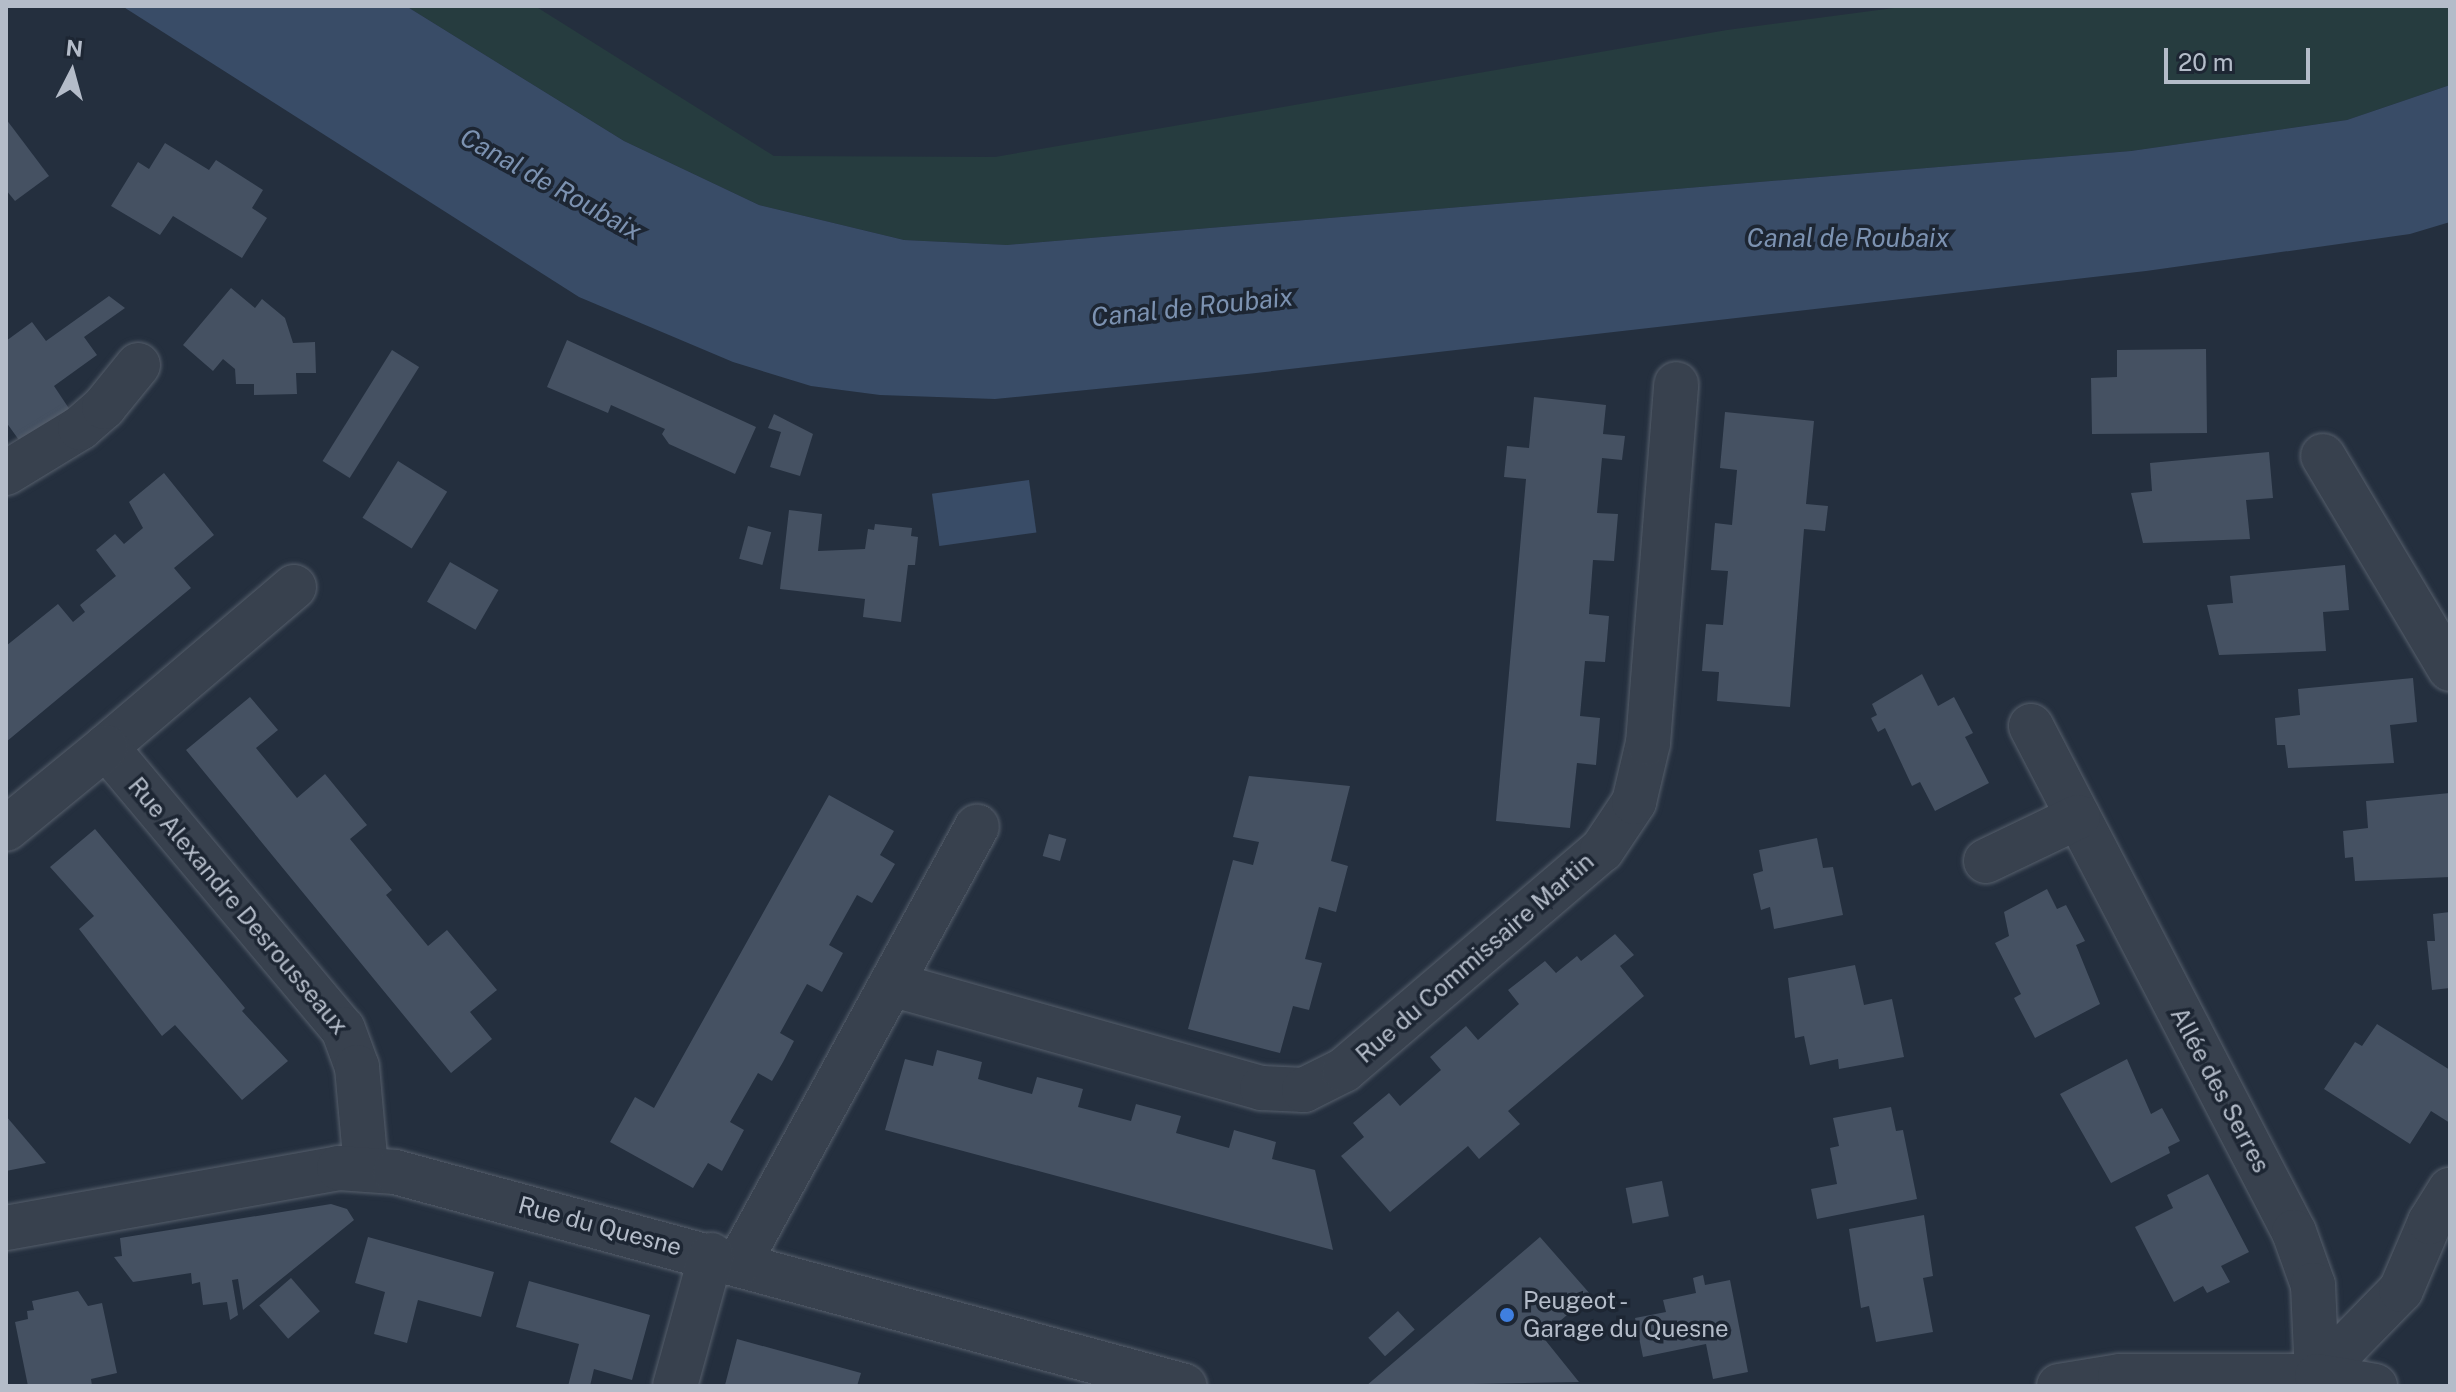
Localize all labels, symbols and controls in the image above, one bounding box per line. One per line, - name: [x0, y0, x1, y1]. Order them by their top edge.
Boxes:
- north arrow: [32, 32, 112, 112]
- scale bar: [2168, 32, 2314, 82]
- text: N: [65, 34, 84, 62]
- text: 20 m: [2178, 48, 2234, 76]
- water label: Canal de Roubaix: [455, 121, 647, 247]
- water label: Canal de Roubaix: [1746, 222, 1950, 254]
- water label: Canal de Roubaix: [1089, 281, 1295, 333]
- street label: Rue Alexandre Desrousseaux: [122, 772, 354, 1040]
- street label: Rue du Commissaire Martin: [1350, 847, 1600, 1069]
- street label: Allée des Serres: [2164, 1002, 2276, 1178]
- street label: Rue du Quesne: [515, 1190, 685, 1262]
- place label: Peugeot - Garage du Quesne: [1523, 1287, 1729, 1343]
- marker: Peugeot - Garage du Quesne: [1498, 1306, 1516, 1324]

